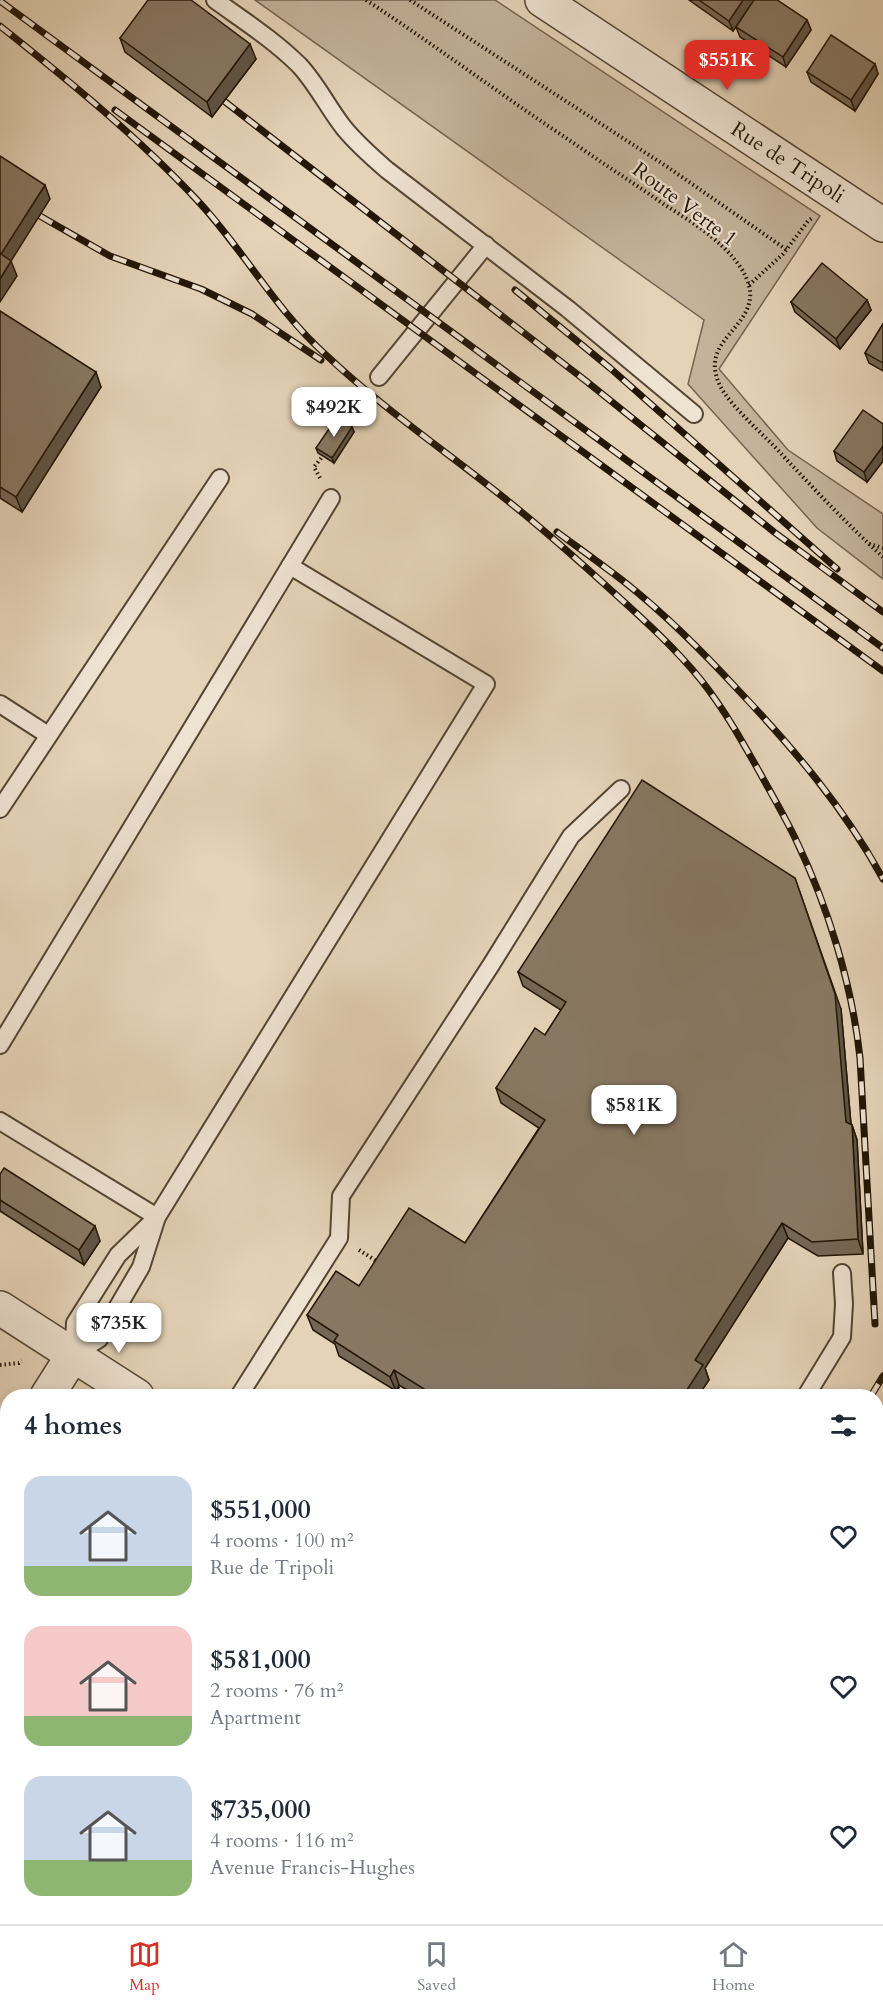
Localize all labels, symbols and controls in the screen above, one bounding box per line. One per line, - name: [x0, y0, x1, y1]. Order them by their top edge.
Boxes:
- pin: $551K: [685, 40, 769, 91]
- text: $551K: [698, 46, 756, 73]
- street label: Rue de Tripoli: [725, 115, 850, 210]
- street label: Route Verte 1: [626, 155, 743, 253]
- pin: $492K: [292, 387, 376, 438]
- text: $492K: [305, 393, 363, 420]
- pin: $581K: [592, 1085, 676, 1136]
- text: $581K: [605, 1091, 663, 1118]
- pin: $735K: [77, 1303, 161, 1354]
- text: $735K: [90, 1309, 148, 1336]
- text: 4 homes: [24, 1408, 122, 1443]
- icon: filters: [827, 1409, 860, 1442]
- text: $551,000: [210, 1492, 311, 1527]
- icon: home: [72, 1500, 144, 1572]
- icon: heart: [827, 1520, 860, 1553]
- text: 4 rooms · 100 m²: [210, 1527, 354, 1554]
- text: Rue de Tripoli: [210, 1554, 334, 1581]
- text: $581,000: [210, 1642, 311, 1677]
- icon: home: [72, 1650, 144, 1722]
- icon: heart: [827, 1670, 860, 1703]
- text: 2 rooms · 76 m²: [210, 1677, 343, 1704]
- text: Apartment: [210, 1704, 301, 1731]
- text: $735,000: [210, 1792, 311, 1827]
- icon: home: [72, 1800, 144, 1872]
- icon: heart: [827, 1820, 860, 1853]
- text: 4 rooms · 116 m²: [210, 1827, 354, 1854]
- text: Avenue Francis-Hughes: [210, 1854, 415, 1881]
- tab: Map: [128, 1938, 161, 1996]
- tab: Saved: [417, 1938, 456, 1996]
- tab: Home: [712, 1938, 755, 1996]

